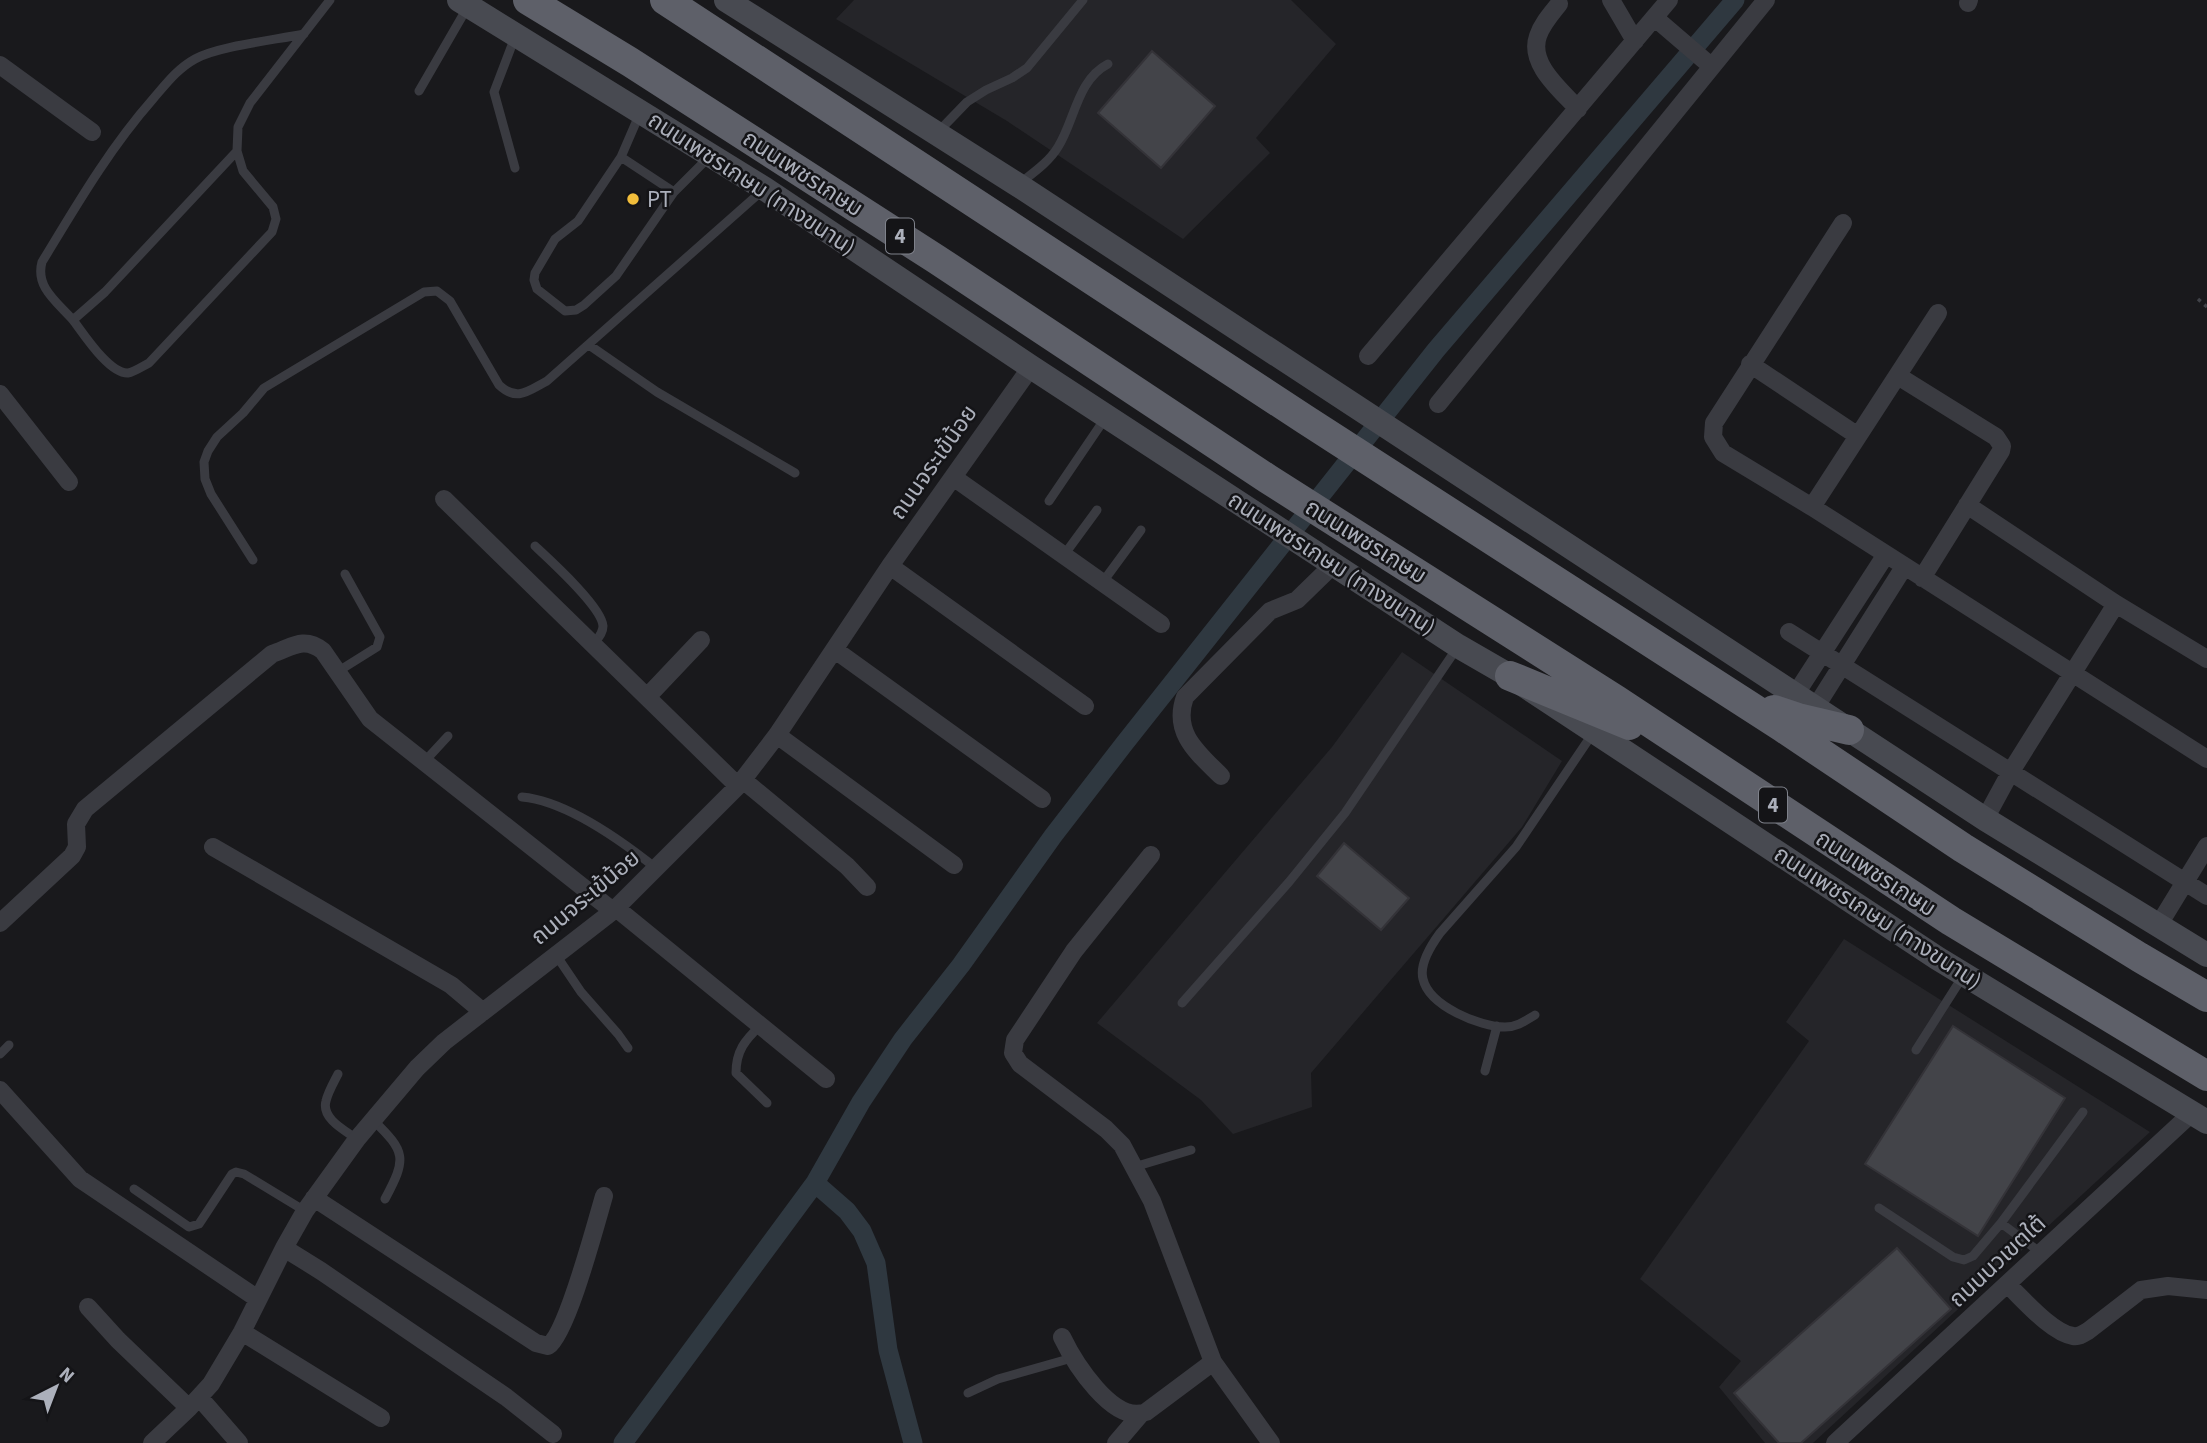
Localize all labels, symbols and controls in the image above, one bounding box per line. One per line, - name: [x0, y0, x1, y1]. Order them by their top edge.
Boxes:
- street label: ถนนเพชรเกษม (ทางขนาน): [641, 104, 862, 263]
- street label: ถนนเพชรเกษม: [736, 122, 869, 225]
- place label: PT: [647, 183, 672, 216]
- marker: PT: [625, 191, 641, 207]
- road number: 4: [886, 218, 914, 254]
- street label: ถนนจระเข้น้อย: [882, 398, 985, 526]
- street label: ถนนเพชรเกษม (ทางขนาน): [1221, 484, 1442, 643]
- street label: ถนนเพชรเกษม: [1299, 491, 1433, 592]
- road number: 4: [1759, 788, 1787, 822]
- street label: ถนนเพชรเกษม: [1809, 822, 1942, 925]
- street label: ถนนเพชรเกษม (ทางขนาน): [1767, 838, 1988, 997]
- street label: ถนนจระเข้น้อย: [524, 842, 647, 953]
- street label: ถนนนวเขตใต้: [1941, 1208, 2053, 1315]
- north arrow: [21, 1352, 91, 1422]
- text: N: [53, 1361, 80, 1390]

